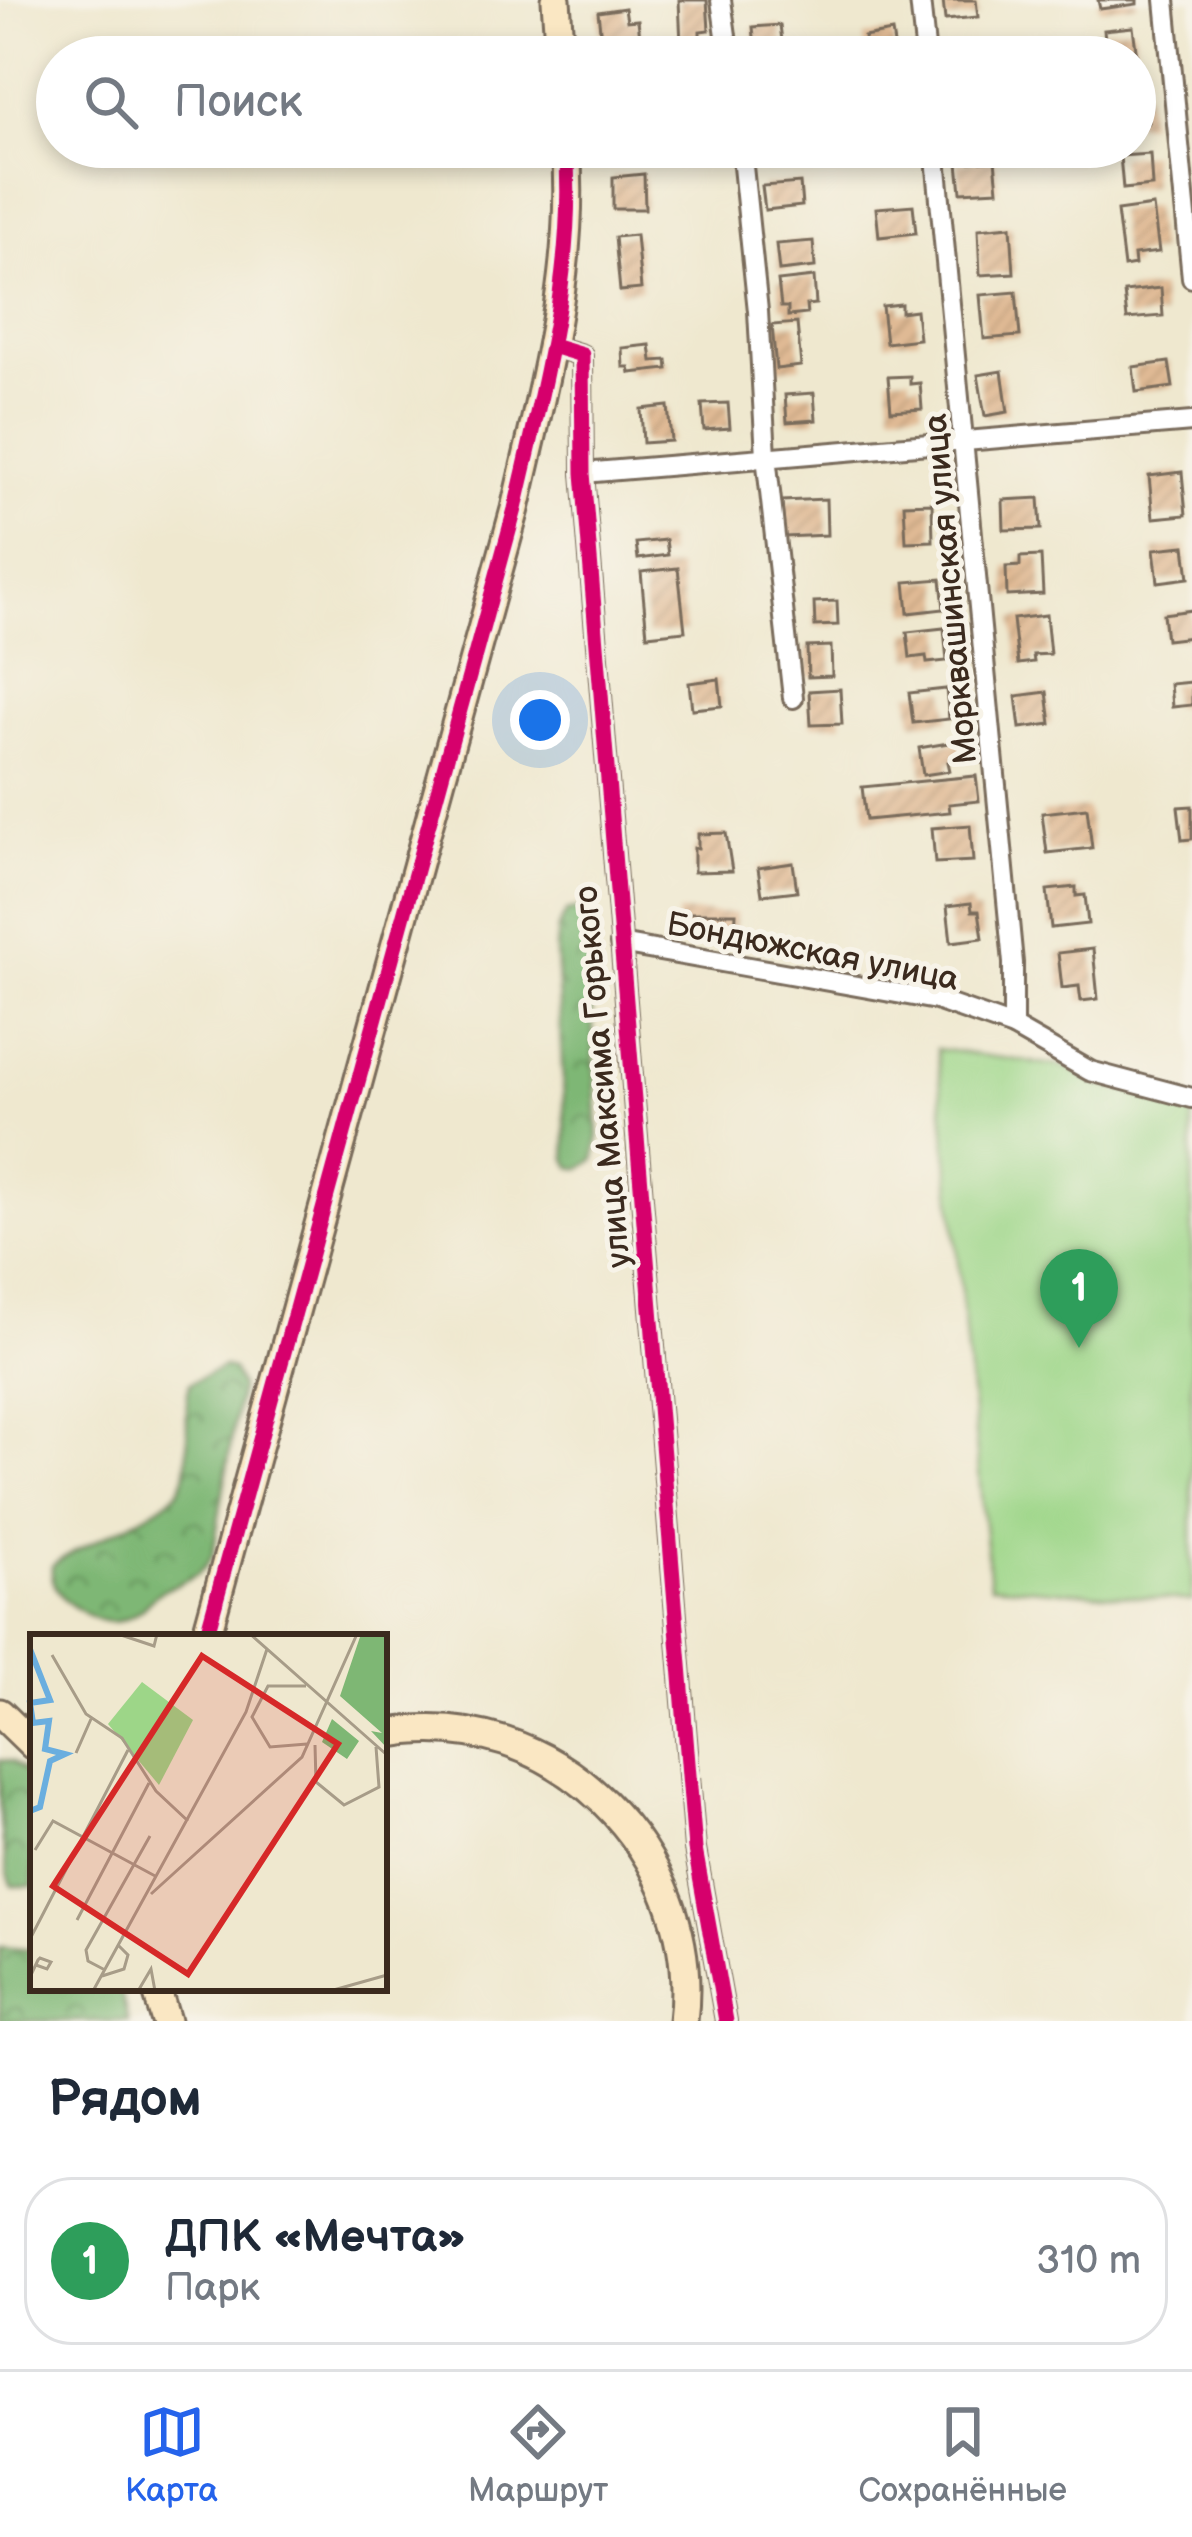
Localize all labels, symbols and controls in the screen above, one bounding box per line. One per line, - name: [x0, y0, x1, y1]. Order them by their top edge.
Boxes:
- search box: [36, 36, 1156, 168]
- icon: search: [78, 69, 144, 135]
- text: Поиск: [174, 75, 302, 130]
- street label: Морквашинская улица: [916, 412, 986, 766]
- your location: [510, 690, 570, 750]
- street label: улица Максима Горького: [566, 884, 640, 1269]
- street label: Бондюжская улица: [663, 904, 962, 1000]
- pin: 1: [1040, 1249, 1118, 1348]
- inset map: [30, 1634, 387, 1991]
- text: Рядом: [48, 2069, 202, 2130]
- text: ДПК «Мечта»: [165, 2210, 466, 2265]
- text: 1: [82, 2238, 98, 2285]
- text: 310 m: [1036, 2238, 1141, 2285]
- text: Парк: [165, 2265, 260, 2312]
- tab: Карта: [125, 2399, 218, 2511]
- tab: Маршрут: [468, 2399, 608, 2511]
- tab: Сохранённые: [858, 2399, 1067, 2511]

